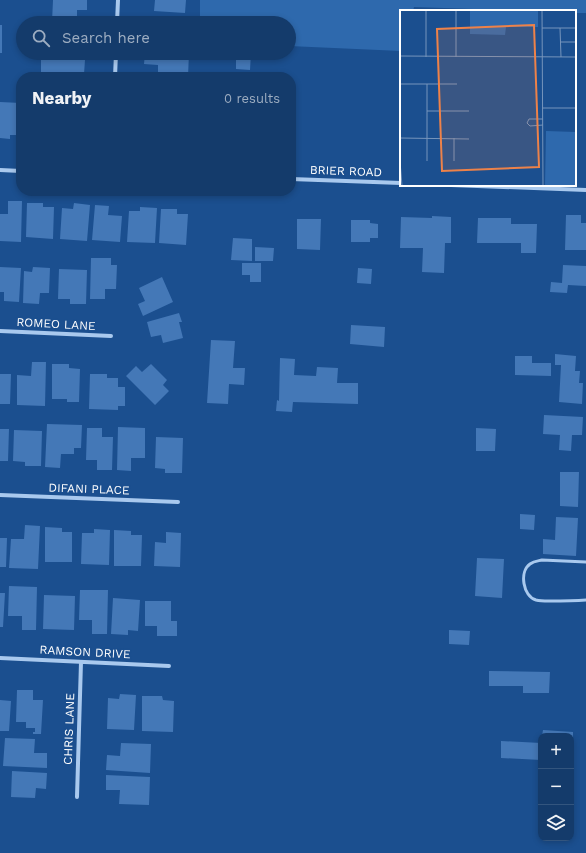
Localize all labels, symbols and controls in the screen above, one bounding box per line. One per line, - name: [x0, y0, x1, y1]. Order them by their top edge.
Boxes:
- inset map: [400, 10, 576, 186]
- search box: [16, 16, 296, 60]
- icon: search: [30, 27, 52, 49]
- text: Search here: [62, 29, 150, 47]
- text: Nearby: [32, 88, 91, 108]
- text: 0 results: [224, 91, 280, 106]
- street label: BRIER ROAD: [310, 163, 382, 179]
- street label: ROMEO LANE: [16, 315, 96, 333]
- street label: DIFANI PLACE: [48, 481, 130, 497]
- street label: RAMSON DRIVE: [39, 643, 131, 661]
- street label: CHRIS LANE: [61, 692, 77, 765]
- map controls: [538, 733, 574, 841]
- button: +: [538, 733, 574, 769]
- button: −: [538, 769, 574, 805]
- button: layers: [538, 805, 574, 841]

